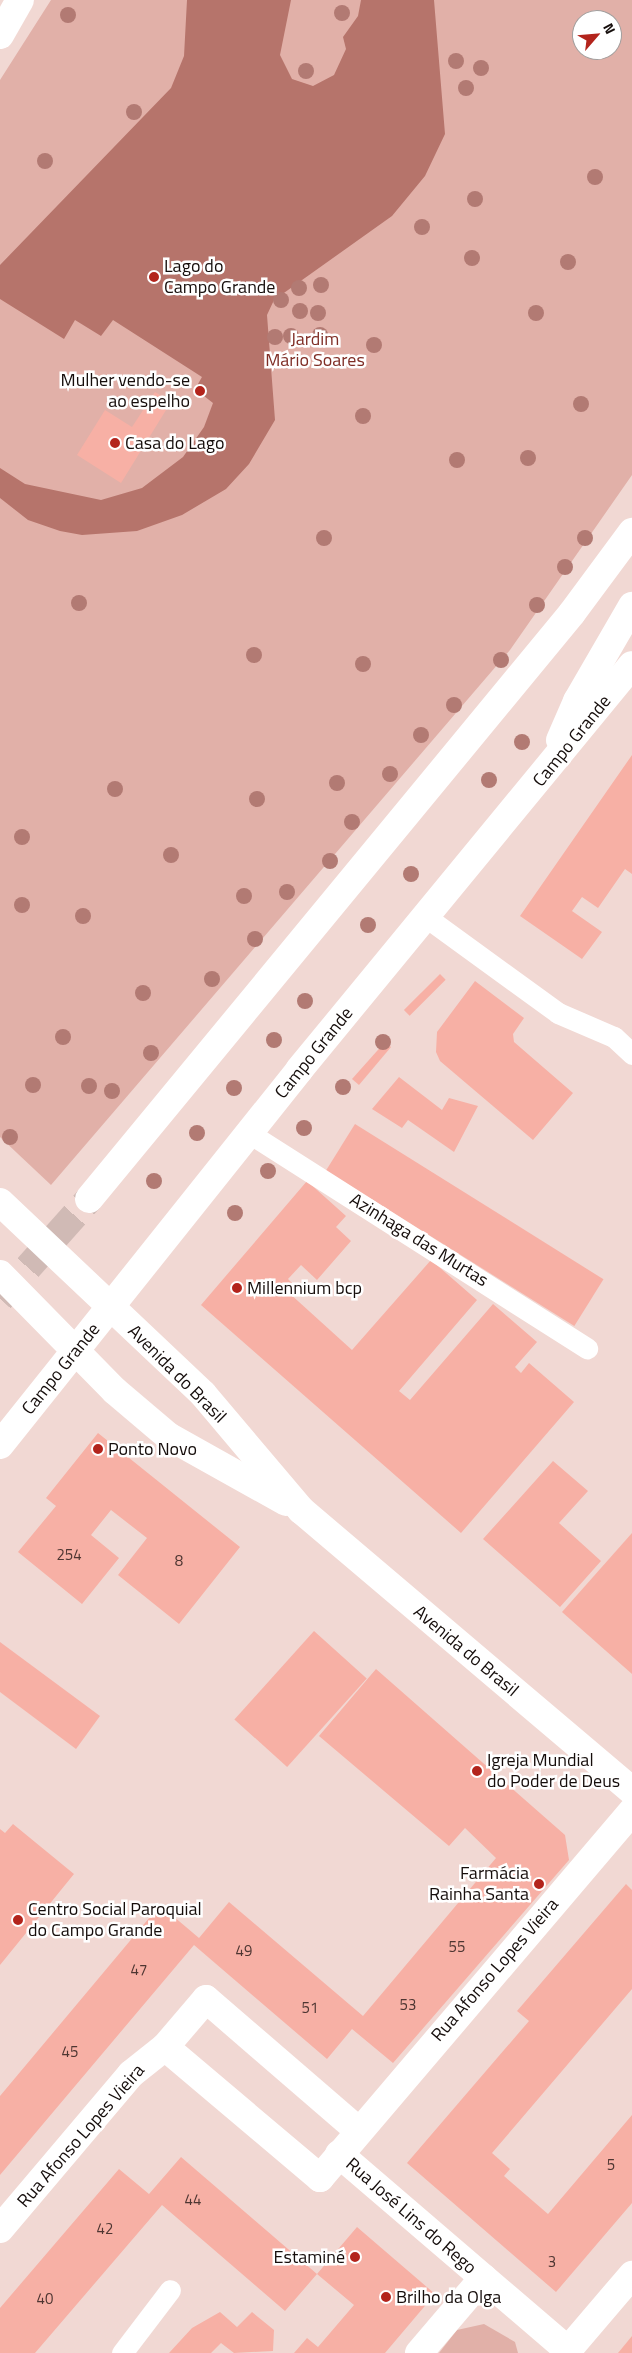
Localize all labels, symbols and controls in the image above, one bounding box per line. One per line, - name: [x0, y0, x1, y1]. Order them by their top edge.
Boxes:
- north arrow: [572, 10, 622, 60]
- text: N: [598, 19, 621, 37]
- place label: Lago do Campo Grande: [164, 256, 275, 298]
- marker: Lago do Campo Grande: [148, 271, 160, 283]
- park label: Jardim Mário Soares: [265, 329, 365, 372]
- place label: Mulher vendo-se ao espelho: [61, 370, 190, 412]
- marker: Mulher vendo-se ao espelho: [194, 385, 206, 397]
- place label: Casa do Lago: [125, 432, 225, 454]
- marker: Casa do Lago: [109, 437, 121, 449]
- street label: Campo Grande: [529, 691, 615, 791]
- street label: Campo Grande: [271, 1003, 357, 1103]
- street label: Azinhaga das Murtas: [346, 1189, 492, 1291]
- place label: Millennium bcp: [247, 1277, 362, 1299]
- marker: Millennium bcp: [231, 1282, 243, 1294]
- street label: Campo Grande: [18, 1319, 104, 1419]
- street label: Avenida do Brasil: [123, 1320, 231, 1428]
- place label: Ponto Novo: [108, 1438, 197, 1460]
- marker: Ponto Novo: [92, 1443, 104, 1455]
- house number: 254: [56, 1546, 82, 1564]
- house number: 8: [175, 1552, 183, 1570]
- street label: Avenida do Brasil: [409, 1601, 523, 1701]
- place label: Igreja Mundial do Poder de Deus: [487, 1750, 620, 1792]
- marker: Igreja Mundial do Poder de Deus: [471, 1765, 483, 1777]
- place label: Farmácia Rainha Santa: [429, 1863, 529, 1906]
- marker: Farmácia Rainha Santa: [533, 1878, 545, 1890]
- street label: Rua Afonso Lopes Vieira: [427, 1894, 563, 2046]
- place label: Centro Social Paroquial do Campo Grande: [28, 1899, 202, 1942]
- marker: Centro Social Paroquial do Campo Grande: [12, 1914, 24, 1926]
- house number: 55: [449, 1938, 465, 1956]
- house number: 49: [236, 1942, 252, 1960]
- house number: 47: [131, 1961, 147, 1979]
- house number: 53: [400, 1996, 416, 2014]
- house number: 51: [302, 1999, 318, 2017]
- house number: 45: [62, 2043, 78, 2061]
- street label: Rua Afonso Lopes Vieira: [13, 2060, 149, 2212]
- street label: Rua José Lins do Rego: [341, 2153, 481, 2279]
- house number: 5: [607, 2156, 615, 2174]
- house number: 44: [185, 2191, 201, 2209]
- house number: 42: [97, 2220, 113, 2238]
- place label: Estaminé: [274, 2246, 345, 2268]
- marker: Estaminé: [349, 2251, 361, 2263]
- house number: 3: [548, 2253, 556, 2271]
- place label: Brilho da Olga: [396, 2286, 501, 2308]
- house number: 40: [37, 2290, 53, 2308]
- marker: Brilho da Olga: [380, 2291, 392, 2303]

